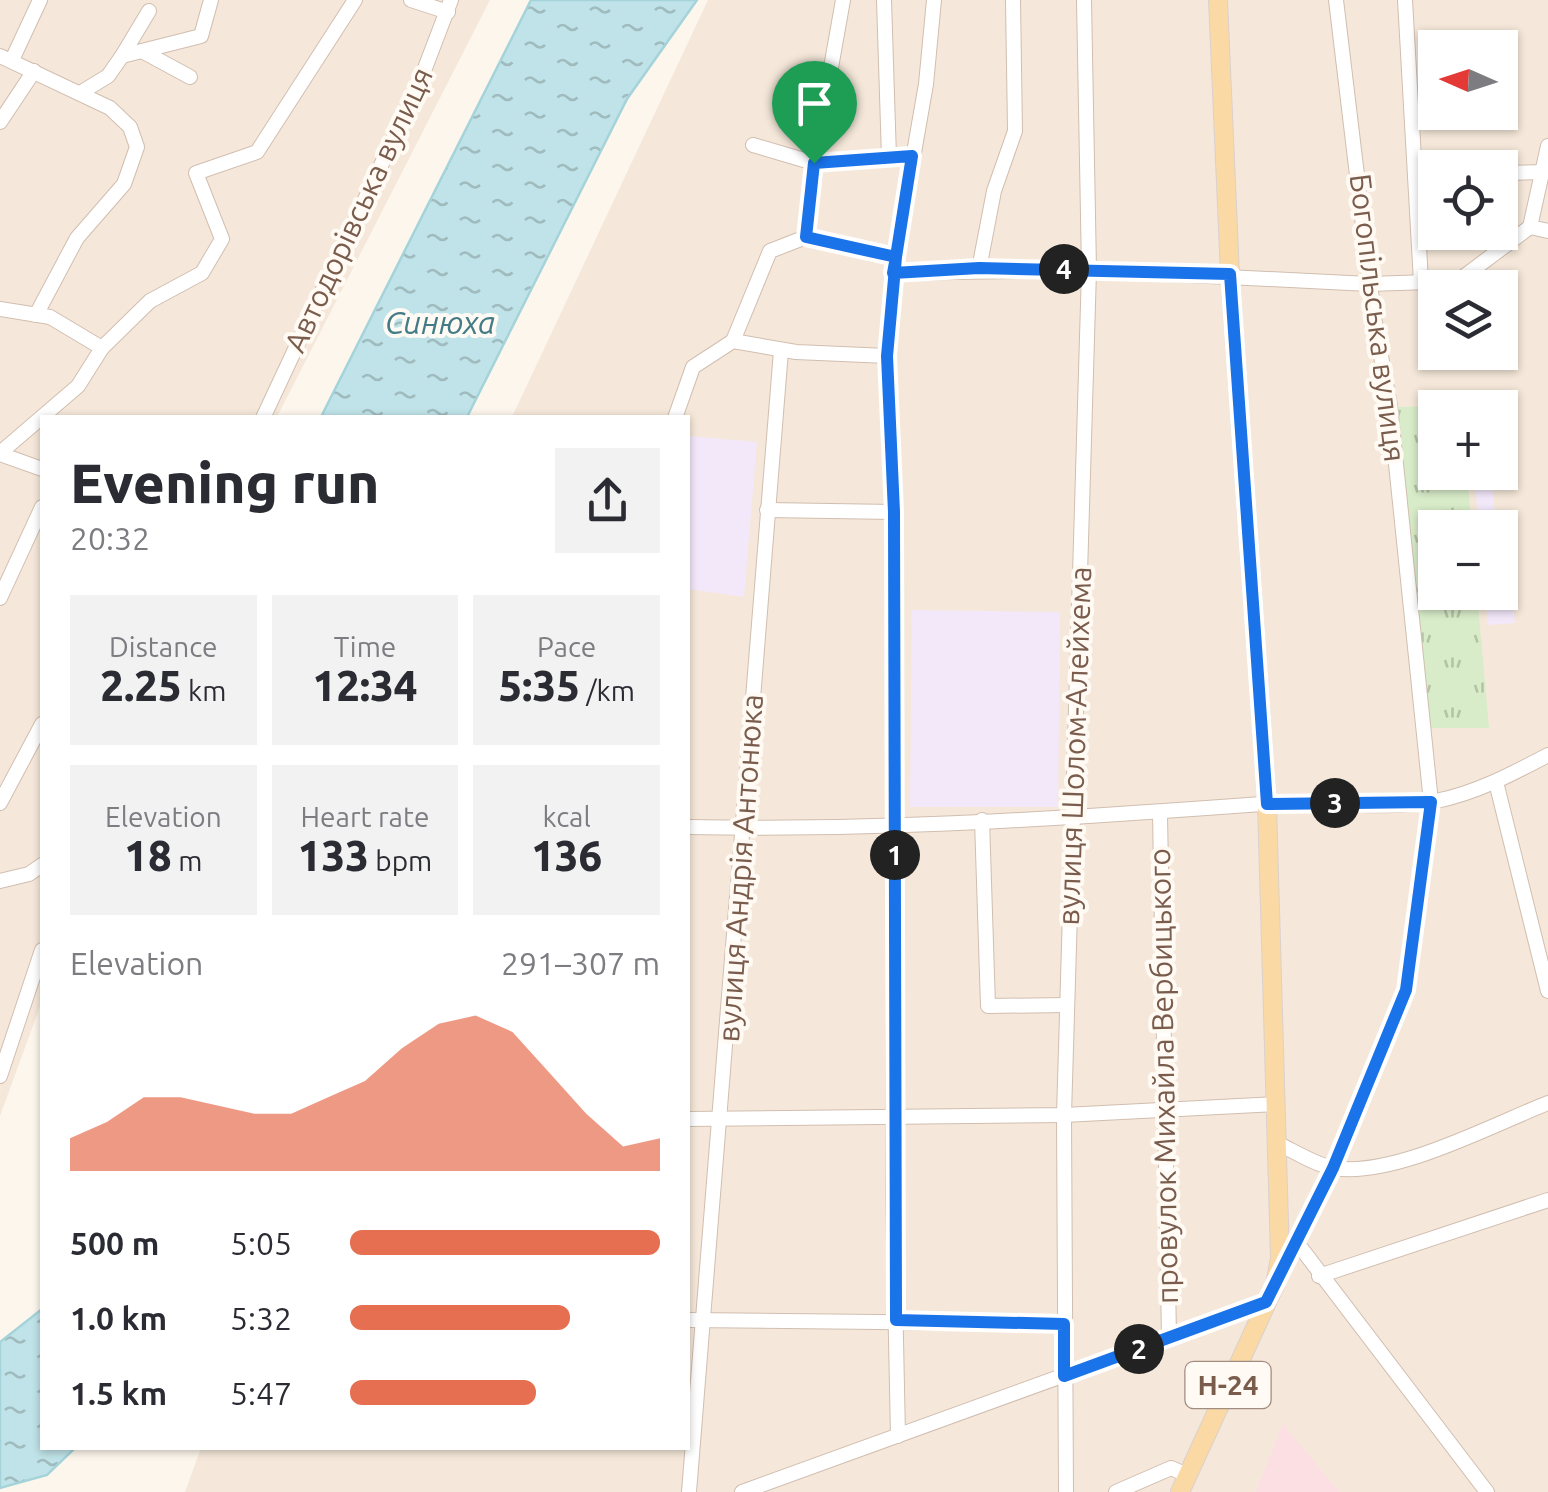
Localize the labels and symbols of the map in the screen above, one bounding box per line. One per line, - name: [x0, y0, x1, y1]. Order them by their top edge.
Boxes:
- north arrow: [1418, 30, 1518, 130]
- pin: [772, 61, 857, 164]
- street label: Автодорівська вулиця: [277, 62, 439, 357]
- street label: Богопільська вулиця: [1343, 172, 1413, 464]
- pin: 4: [1039, 244, 1089, 294]
- water label: Синюха: [385, 304, 495, 340]
- street label: вулиця Шолом-Алейхема: [1051, 566, 1097, 926]
- street label: вулиця Андрія Антонюка: [711, 693, 769, 1043]
- pin: 3: [1310, 778, 1360, 828]
- pin: 1: [870, 830, 920, 880]
- street label: провулок Михайла Вербицького: [1142, 848, 1184, 1304]
- pin: 2: [1114, 1324, 1164, 1374]
- road number: Н-24: [1186, 1362, 1270, 1408]

